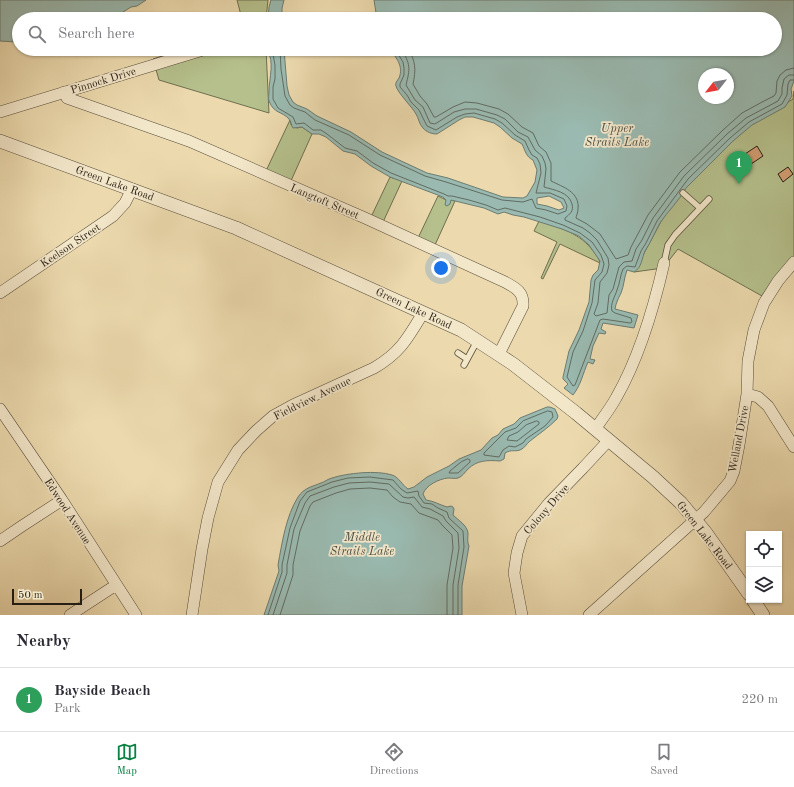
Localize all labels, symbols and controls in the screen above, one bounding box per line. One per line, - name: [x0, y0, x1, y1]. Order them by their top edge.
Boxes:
- search box: [12, 12, 782, 56]
- icon: search: [26, 23, 48, 45]
- text: Search here: [58, 27, 135, 42]
- street label: Pinnock Drive: [69, 66, 137, 97]
- north arrow: [698, 68, 734, 104]
- water label: Upper Straits Lake: [585, 123, 649, 149]
- pin: 1: [726, 151, 752, 184]
- street label: Green Lake Road: [74, 165, 155, 204]
- street label: Langtoft Street: [288, 183, 361, 222]
- street label: Keelson Street: [39, 222, 103, 270]
- your location: [431, 258, 451, 278]
- street label: Green Lake Road: [374, 287, 453, 332]
- street label: Fieldview Avenue: [272, 376, 353, 423]
- street label: Welland Drive: [728, 405, 751, 474]
- street label: Edwood Avenue: [41, 477, 92, 547]
- street label: Colony Drive: [522, 483, 572, 537]
- street label: Green Lake Road: [674, 500, 734, 572]
- map controls: [746, 531, 782, 603]
- button: locate: [746, 531, 782, 567]
- water label: Middle Straits Lake: [330, 532, 394, 558]
- button: layers: [746, 567, 782, 603]
- scale bar: [12, 587, 82, 606]
- text: 50 m: [18, 590, 43, 601]
- text: Nearby: [16, 633, 71, 650]
- text: Bayside Beach: [54, 684, 151, 699]
- text: 1: [25, 693, 33, 706]
- text: 220 m: [741, 693, 778, 706]
- text: Park: [54, 702, 81, 715]
- tab: Map: [116, 741, 138, 779]
- tab: Directions: [370, 741, 418, 779]
- tab: Saved: [650, 741, 678, 779]

